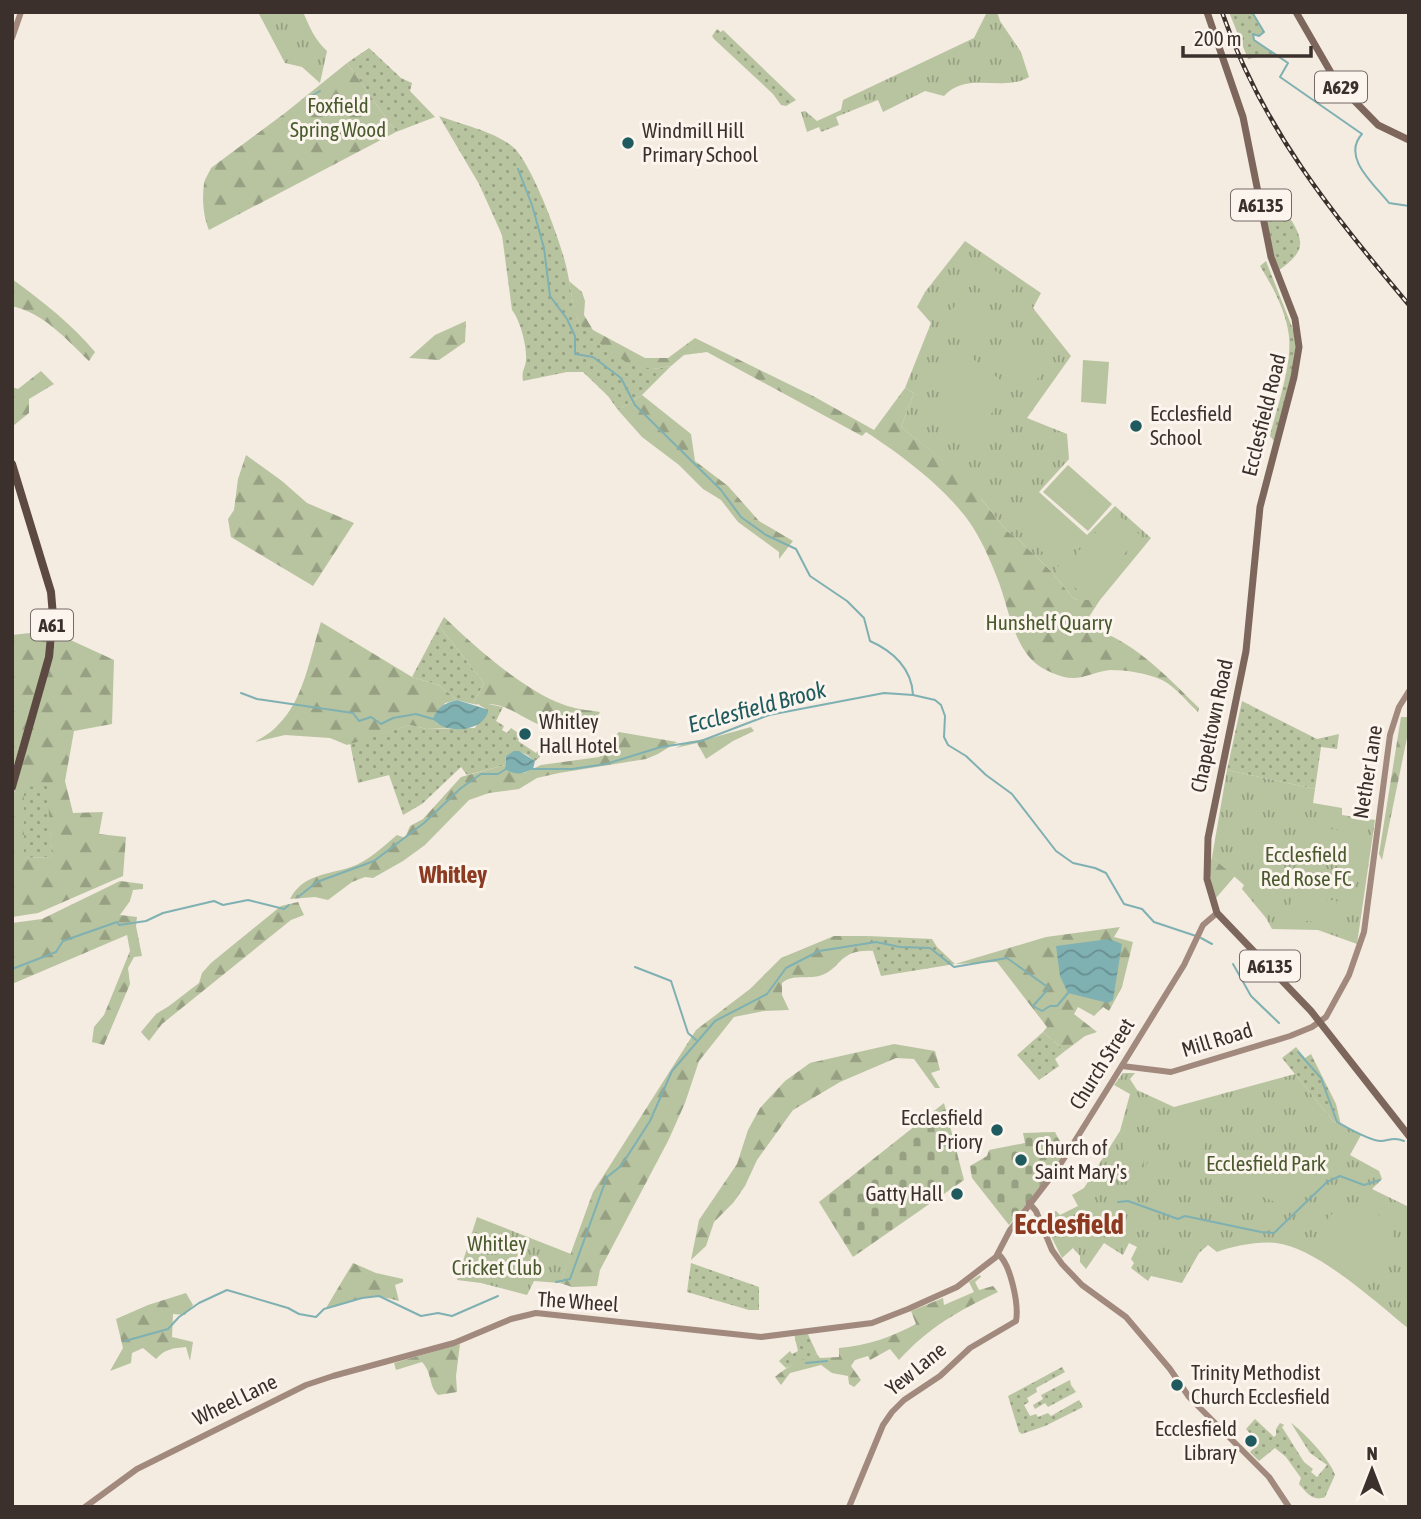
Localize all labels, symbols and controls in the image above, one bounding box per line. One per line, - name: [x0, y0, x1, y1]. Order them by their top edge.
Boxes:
- scale bar: [1183, 14, 1311, 58]
- text: 200 m: [1194, 26, 1242, 50]
- road number: A629: [1315, 72, 1367, 102]
- park label: Foxfield Spring Wood: [290, 93, 386, 141]
- place label: Windmill Hill Primary School: [642, 118, 758, 166]
- marker: Windmill Hill Primary School: [620, 135, 636, 151]
- road number: A6135: [1231, 190, 1291, 220]
- street label: Ecclesfield Road: [1236, 351, 1290, 478]
- place label: Ecclesfield School: [1150, 401, 1232, 449]
- marker: Ecclesfield School: [1128, 418, 1144, 434]
- road number: A61: [31, 610, 73, 640]
- park label: Hunshelf Quarry: [985, 610, 1113, 634]
- street label: Chapeltown Road: [1185, 657, 1237, 795]
- water label: Ecclesfield Brook: [685, 676, 830, 738]
- place label: Whitley Hall Hotel: [539, 709, 618, 757]
- street label: Nether Lane: [1348, 723, 1386, 820]
- marker: Whitley Hall Hotel: [517, 726, 533, 742]
- park label: Ecclesfield Red Rose FC: [1261, 842, 1352, 890]
- district label: Whitley: [418, 861, 487, 888]
- road number: A6135: [1240, 950, 1300, 982]
- street label: Church Street: [1064, 1013, 1139, 1113]
- street label: Mill Road: [1178, 1017, 1255, 1061]
- place label: Ecclesfield Priory: [901, 1105, 983, 1153]
- marker: Ecclesfield Priory: [989, 1122, 1005, 1138]
- place label: Church of Saint Mary's: [1035, 1135, 1127, 1183]
- park label: Ecclesfield Park: [1206, 1151, 1326, 1175]
- marker: Church of Saint Mary's: [1013, 1152, 1029, 1168]
- place label: Gatty Hall: [865, 1181, 943, 1205]
- marker: Gatty Hall: [949, 1186, 965, 1202]
- district label: Ecclesfield: [1014, 1208, 1124, 1240]
- park label: Whitley Cricket Club: [452, 1231, 542, 1279]
- street label: The Wheel: [537, 1286, 620, 1316]
- street label: Yew Lane: [880, 1337, 950, 1400]
- place label: Trinity Methodist Church Ecclesfield: [1191, 1360, 1330, 1408]
- street label: Wheel Lane: [189, 1368, 280, 1430]
- marker: Trinity Methodist Church Ecclesfield: [1169, 1377, 1185, 1393]
- place label: Ecclesfield Library: [1155, 1416, 1237, 1464]
- marker: Ecclesfield Library: [1243, 1433, 1259, 1449]
- north arrow: [1337, 1435, 1407, 1505]
- text: N: [1366, 1442, 1378, 1464]

